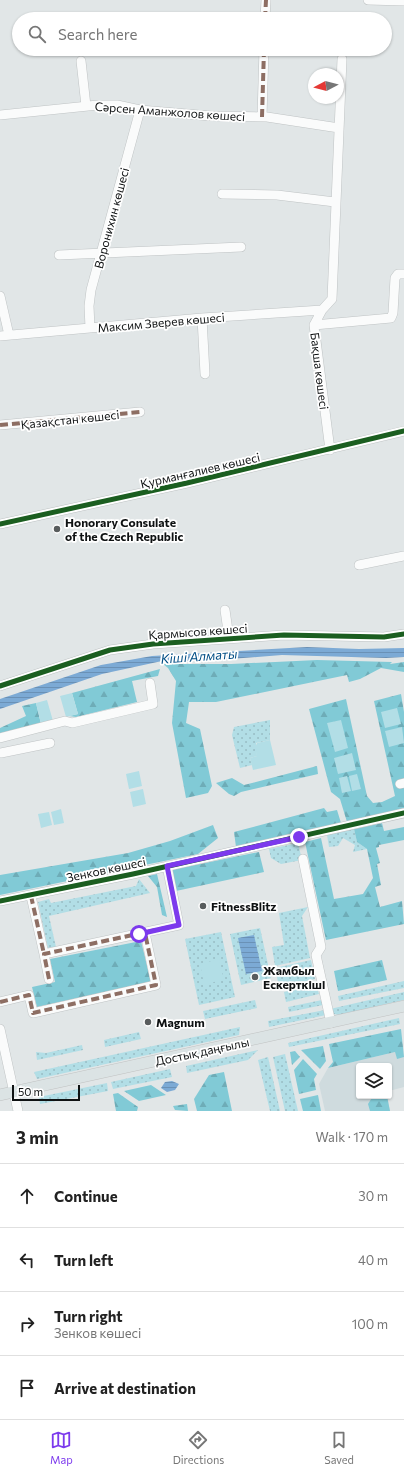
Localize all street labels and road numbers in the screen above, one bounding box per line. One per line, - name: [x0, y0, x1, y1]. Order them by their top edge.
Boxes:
- street label: Сәрсен Аманжолов көшесі: [94, 99, 246, 123]
- street label: Воронихин көшесі: [91, 166, 131, 270]
- street label: Максим Зверев көшесі: [97, 309, 225, 335]
- street label: Бақша көшесі: [308, 332, 332, 410]
- street label: Қазақстан көшесі: [20, 407, 120, 431]
- street label: Қурманғалиев көшесі: [139, 449, 261, 491]
- street label: Қармысов көшесі: [148, 621, 248, 641]
- street label: Зенков көшесі: [65, 854, 147, 884]
- street label: Достық даңғылы: [154, 1034, 250, 1068]

